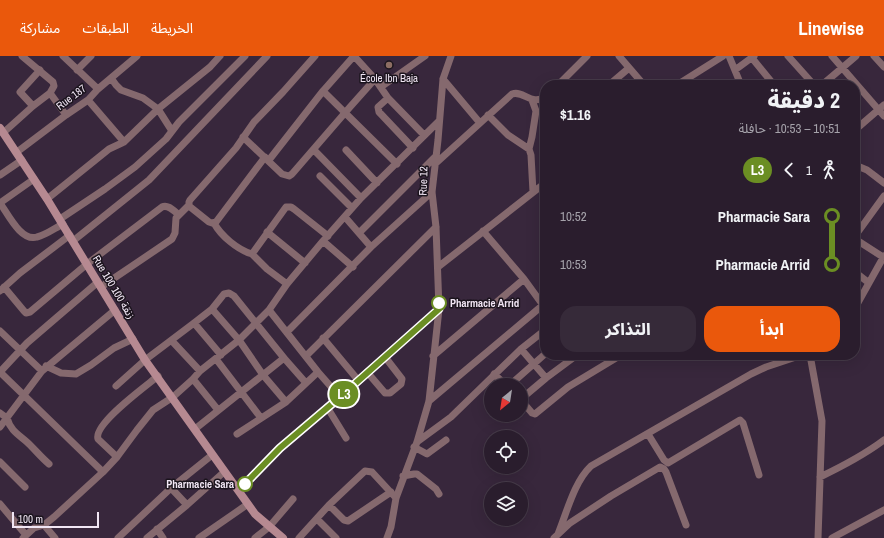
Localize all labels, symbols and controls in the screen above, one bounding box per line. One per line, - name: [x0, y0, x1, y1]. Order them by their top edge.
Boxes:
- text: Linewise: [798, 15, 864, 41]
- text: مشاركة: [20, 19, 60, 37]
- text: الطبقات: [82, 19, 129, 37]
- text: الخريطة: [151, 19, 193, 37]
- marker: École Ibn Baja: [384, 60, 394, 70]
- place label: École Ibn Baja: [360, 71, 418, 85]
- street label: Rue 187: [53, 81, 89, 113]
- text: 2 دقيقة: [767, 85, 840, 115]
- text: $1.16: [560, 104, 591, 125]
- text: 10:51 – 10:53 · حافلة: [738, 120, 840, 137]
- icon: back: [778, 159, 800, 181]
- icon: walk: [818, 159, 840, 181]
- text: L3: [751, 161, 764, 179]
- text: 1: [806, 162, 812, 179]
- street label: Rue 12: [415, 166, 431, 196]
- text: Pharmacie Sara: [718, 206, 810, 227]
- text: 10:52: [560, 208, 587, 225]
- street label: Rue 100 زنقة 100: [90, 253, 138, 321]
- text: Pharmacie Arrid: [715, 254, 810, 275]
- text: 10:53: [560, 256, 587, 273]
- marker: Pharmacie Arrid: [431, 295, 447, 311]
- place label: Pharmacie Arrid: [450, 296, 519, 310]
- button: التذاكر: [560, 306, 696, 352]
- button: ابدأ: [704, 306, 840, 352]
- north arrow: [484, 378, 528, 422]
- map controls: [484, 378, 528, 526]
- line badge: L3: [326, 381, 362, 407]
- text: L3: [337, 385, 351, 403]
- button: locate: [484, 430, 528, 474]
- marker: Pharmacie Sara: [237, 476, 253, 492]
- place label: Pharmacie Sara: [166, 477, 234, 491]
- button: layers: [484, 482, 528, 526]
- scale bar: [12, 510, 99, 529]
- text: 100 m: [18, 512, 43, 526]

